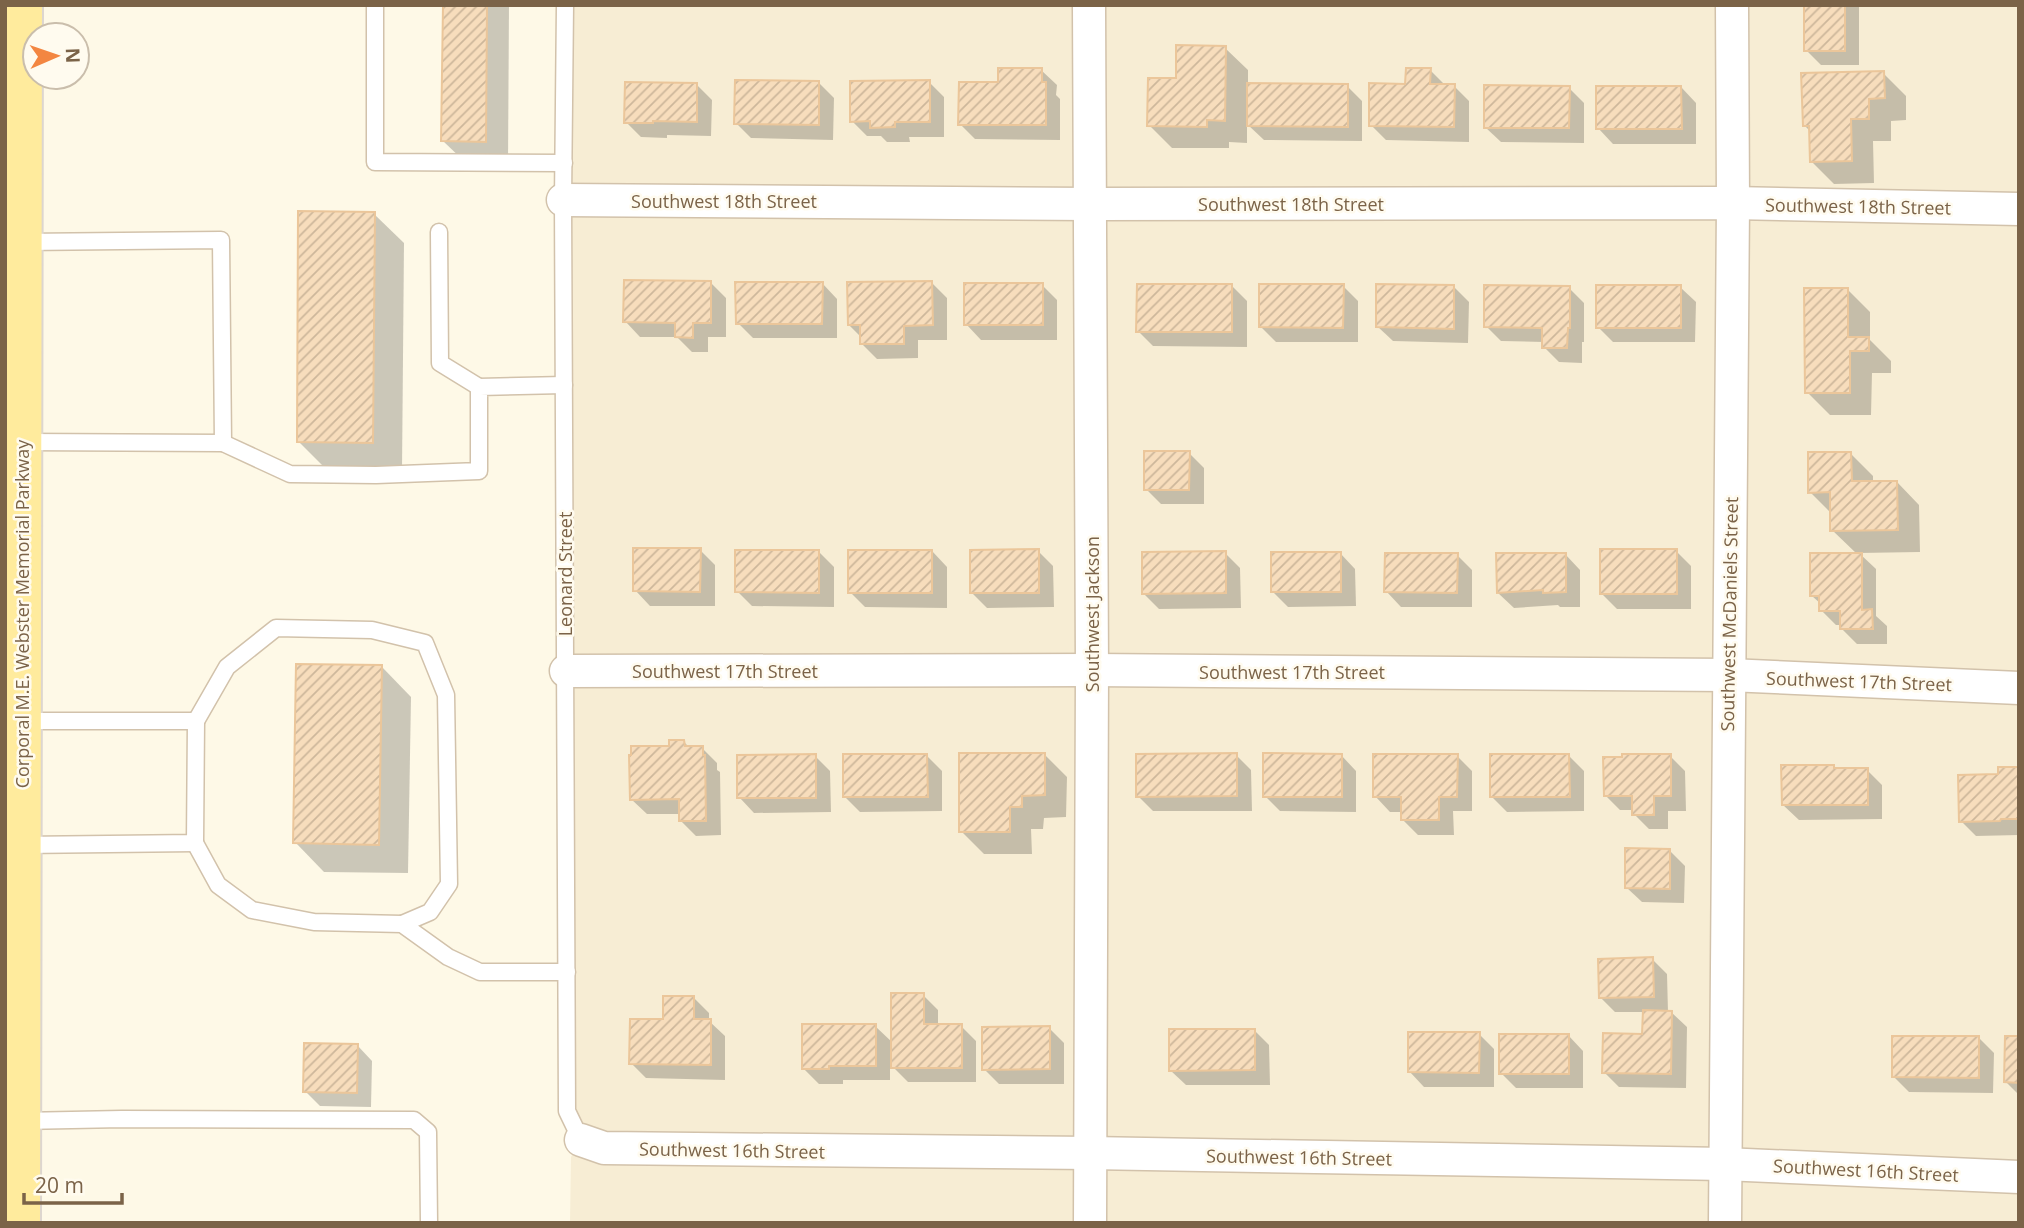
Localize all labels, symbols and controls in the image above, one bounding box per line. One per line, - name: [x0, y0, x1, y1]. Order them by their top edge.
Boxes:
- north arrow: [21, 21, 91, 91]
- text: N: [60, 47, 86, 64]
- street label: Southwest 18th Street: [631, 189, 817, 213]
- street label: Southwest 18th Street: [1198, 192, 1384, 216]
- street label: Southwest 18th Street: [1765, 192, 1951, 220]
- street label: Corporal M.E. Webster Memorial Parkway: [10, 439, 34, 788]
- street label: Southwest McDaniels Street: [1715, 497, 1743, 731]
- street label: Leonard Street: [553, 512, 577, 636]
- street label: Southwest Jackson: [1080, 536, 1104, 692]
- street label: Southwest 17th Street: [632, 659, 818, 683]
- street label: Southwest 17th Street: [1199, 660, 1385, 684]
- street label: Southwest 17th Street: [1766, 666, 1952, 696]
- street label: Southwest 16th Street: [639, 1136, 825, 1164]
- street label: Southwest 16th Street: [1206, 1143, 1392, 1171]
- street label: Southwest 16th Street: [1773, 1153, 1959, 1187]
- scale bar: [24, 1162, 122, 1206]
- text: 20 m: [35, 1171, 84, 1199]

